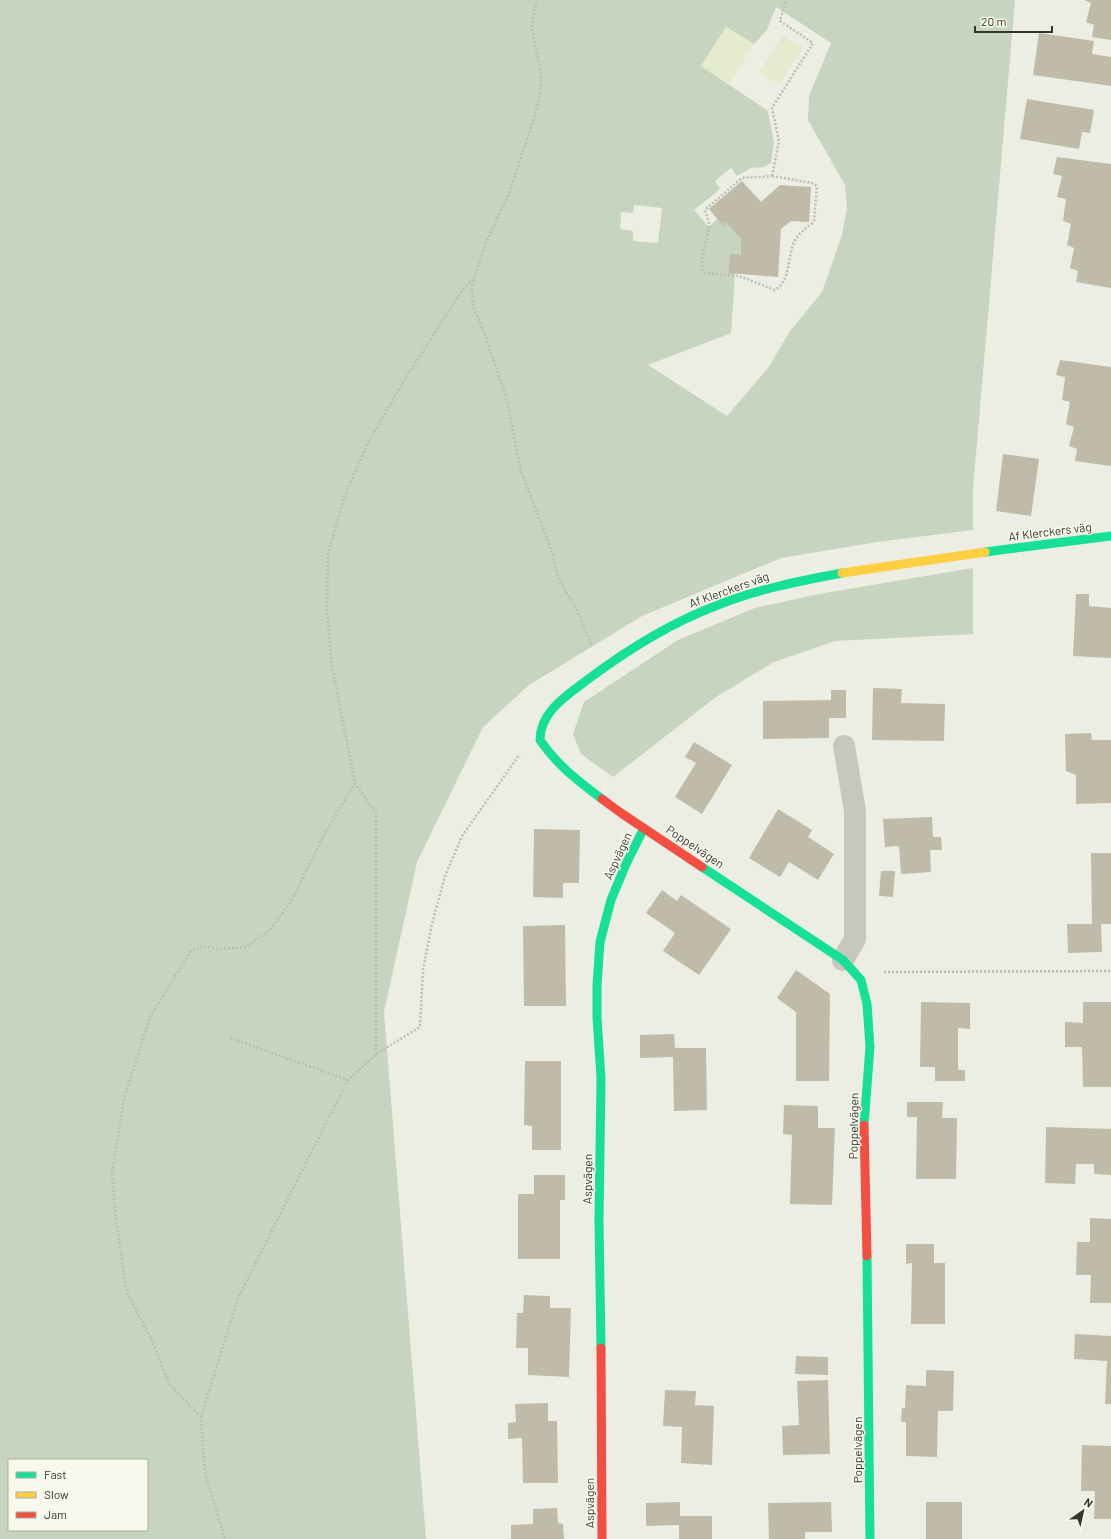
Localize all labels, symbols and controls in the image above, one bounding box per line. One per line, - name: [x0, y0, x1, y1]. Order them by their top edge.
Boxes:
- scale bar: [975, 8, 1052, 34]
- text: 20 m: [981, 14, 1007, 28]
- street label: Af Klerckers väg: [1008, 519, 1092, 543]
- street label: Af Klerckers väg: [687, 568, 770, 610]
- street label: Poppelvägen: [664, 822, 727, 871]
- street label: Aspvägen: [600, 830, 634, 881]
- street label: Poppelvägen: [845, 1092, 861, 1159]
- street label: Aspvägen: [580, 1154, 594, 1204]
- street label: Poppelvägen: [850, 1417, 864, 1483]
- legend: [8, 1459, 148, 1531]
- text: Fast: [44, 1467, 67, 1481]
- street label: Aspvägen: [582, 1478, 596, 1528]
- text: Slow: [44, 1487, 69, 1501]
- north arrow: [1063, 1491, 1103, 1531]
- text: N: [1082, 1495, 1096, 1510]
- text: Jam: [44, 1507, 67, 1521]

